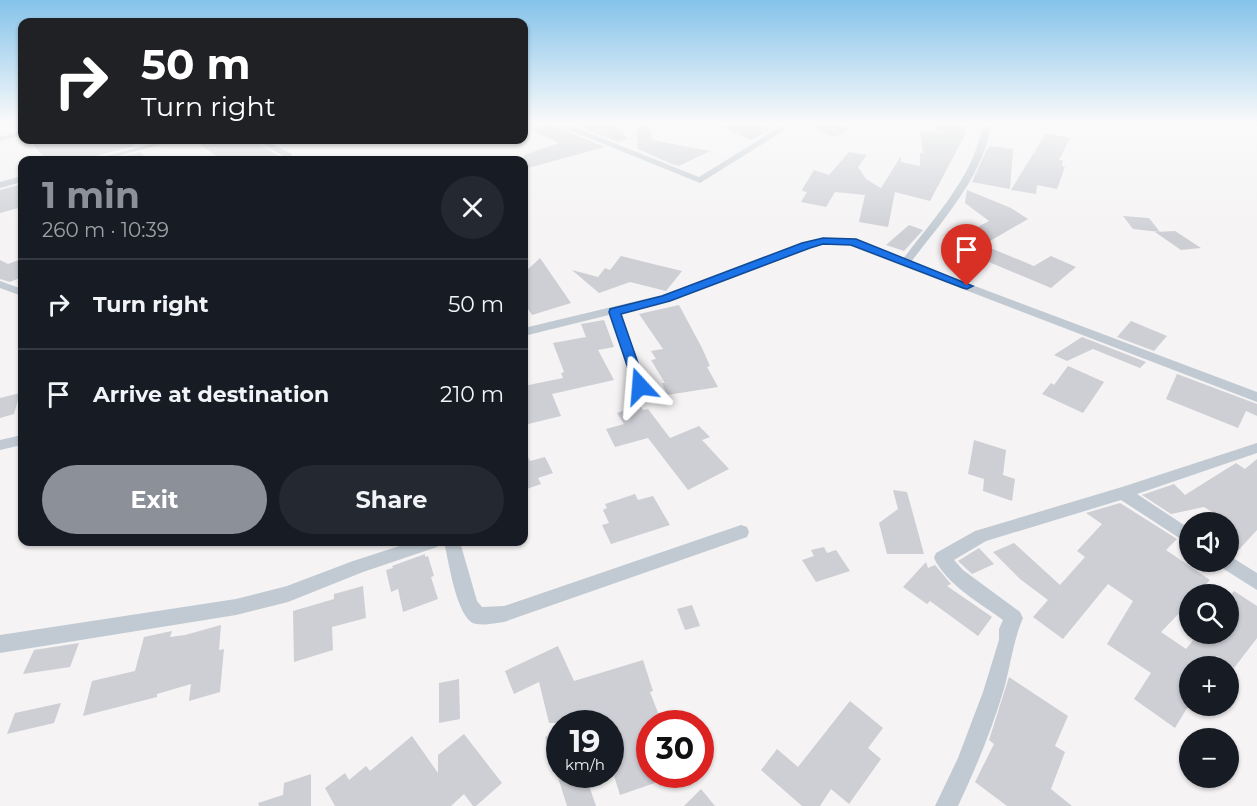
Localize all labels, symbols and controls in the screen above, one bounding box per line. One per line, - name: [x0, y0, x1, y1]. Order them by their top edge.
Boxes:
- text: 50 m: [141, 38, 250, 90]
- icon: right: [42, 42, 120, 120]
- text: Turn right: [141, 90, 276, 123]
- text: 1 min: [42, 173, 140, 217]
- button: close: [441, 176, 504, 239]
- text: 260 m · 10:39: [42, 218, 169, 242]
- pin: [941, 224, 992, 286]
- icon: arrive: [950, 233, 983, 266]
- icon: right: [42, 288, 75, 321]
- text: Turn right: [93, 291, 208, 318]
- text: 50 m: [448, 291, 504, 318]
- position arrow: [608, 354, 672, 418]
- icon: arrive: [42, 378, 75, 411]
- text: Arrive at destination: [93, 381, 329, 408]
- text: 210 m: [440, 381, 504, 408]
- button: Exit: [42, 465, 267, 534]
- button: Share: [279, 465, 504, 534]
- map controls: [1179, 512, 1239, 788]
- button: sound: [1179, 512, 1239, 572]
- button: search: [1179, 584, 1239, 644]
- button: +: [1179, 656, 1239, 716]
- speed limit sign: 30: [636, 710, 714, 788]
- text: 19: [570, 723, 600, 760]
- button: −: [1179, 728, 1239, 788]
- text: km/h: [565, 755, 605, 774]

